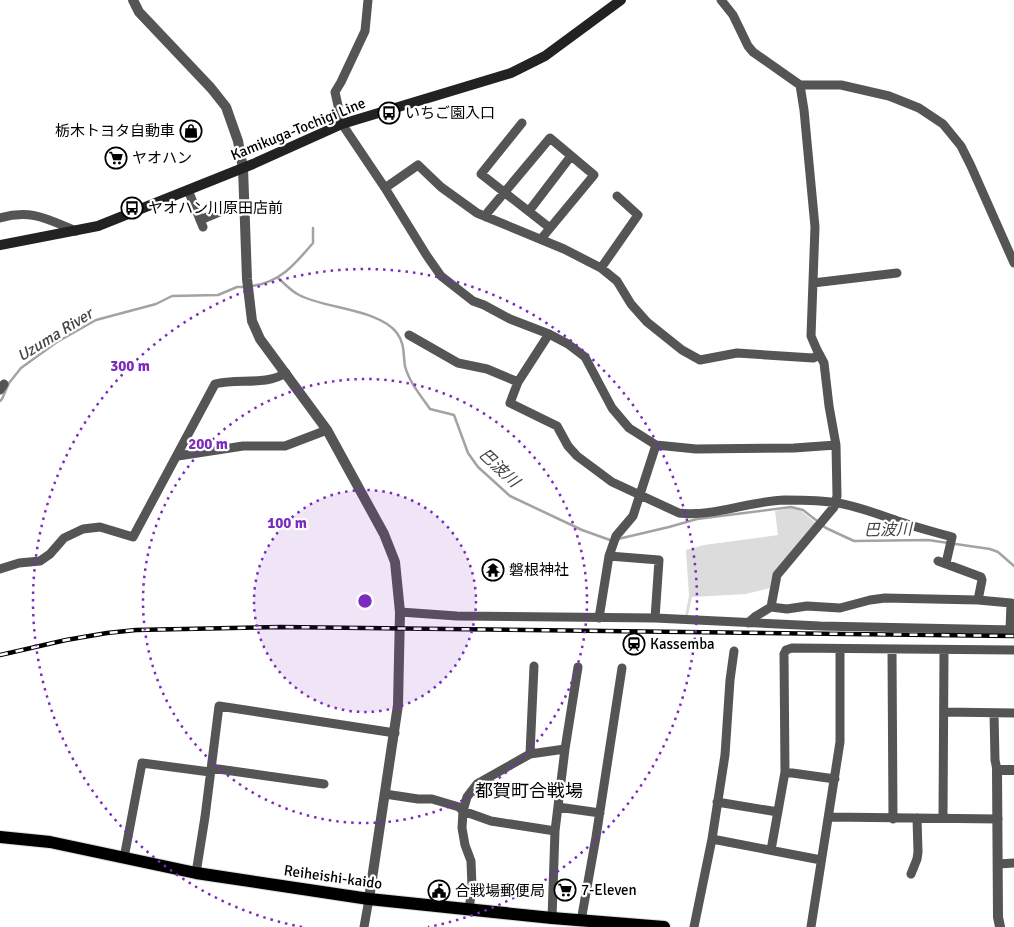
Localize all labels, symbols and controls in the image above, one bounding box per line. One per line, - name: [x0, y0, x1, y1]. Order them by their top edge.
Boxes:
- street label: Kamikuga-Tochigi Line: [228, 94, 368, 164]
- bus stop icon: いちご園入口: [377, 101, 401, 125]
- place label: いちご園入口: [405, 104, 495, 122]
- shop icon: 栃木トヨタ自動車: [179, 119, 203, 143]
- place label: 栃木トヨタ自動車: [55, 122, 175, 140]
- supermarket icon: ヤオハン: [104, 146, 128, 170]
- place label: ヤオハン: [132, 149, 192, 167]
- bus stop icon: ヤオハン川原田店前: [120, 196, 144, 220]
- place label: ヤオハン川原田店前: [148, 199, 283, 217]
- water label: Uzuma River: [14, 303, 98, 366]
- text: 300 m: [110, 357, 150, 375]
- text: 200 m: [188, 435, 228, 453]
- water label: 巴波川: [475, 444, 525, 493]
- text: 100 m: [267, 514, 307, 532]
- water label: 巴波川: [864, 520, 914, 540]
- temple icon: 磐根神社: [481, 558, 505, 582]
- place label: 磐根神社: [509, 561, 569, 579]
- centre of rings: [356, 592, 374, 610]
- station icon: Kassemba: [622, 632, 646, 656]
- place label: Kassemba: [650, 635, 715, 653]
- district label: 都賀町合戦場: [475, 780, 583, 802]
- street label: Reiheishi-kaido: [283, 861, 384, 893]
- supermarket icon: 7-Eleven: [553, 878, 577, 902]
- public building icon: 合戦場郵便局: [427, 879, 451, 903]
- place label: 7-Eleven: [581, 881, 637, 899]
- place label: 合戦場郵便局: [455, 882, 545, 900]

